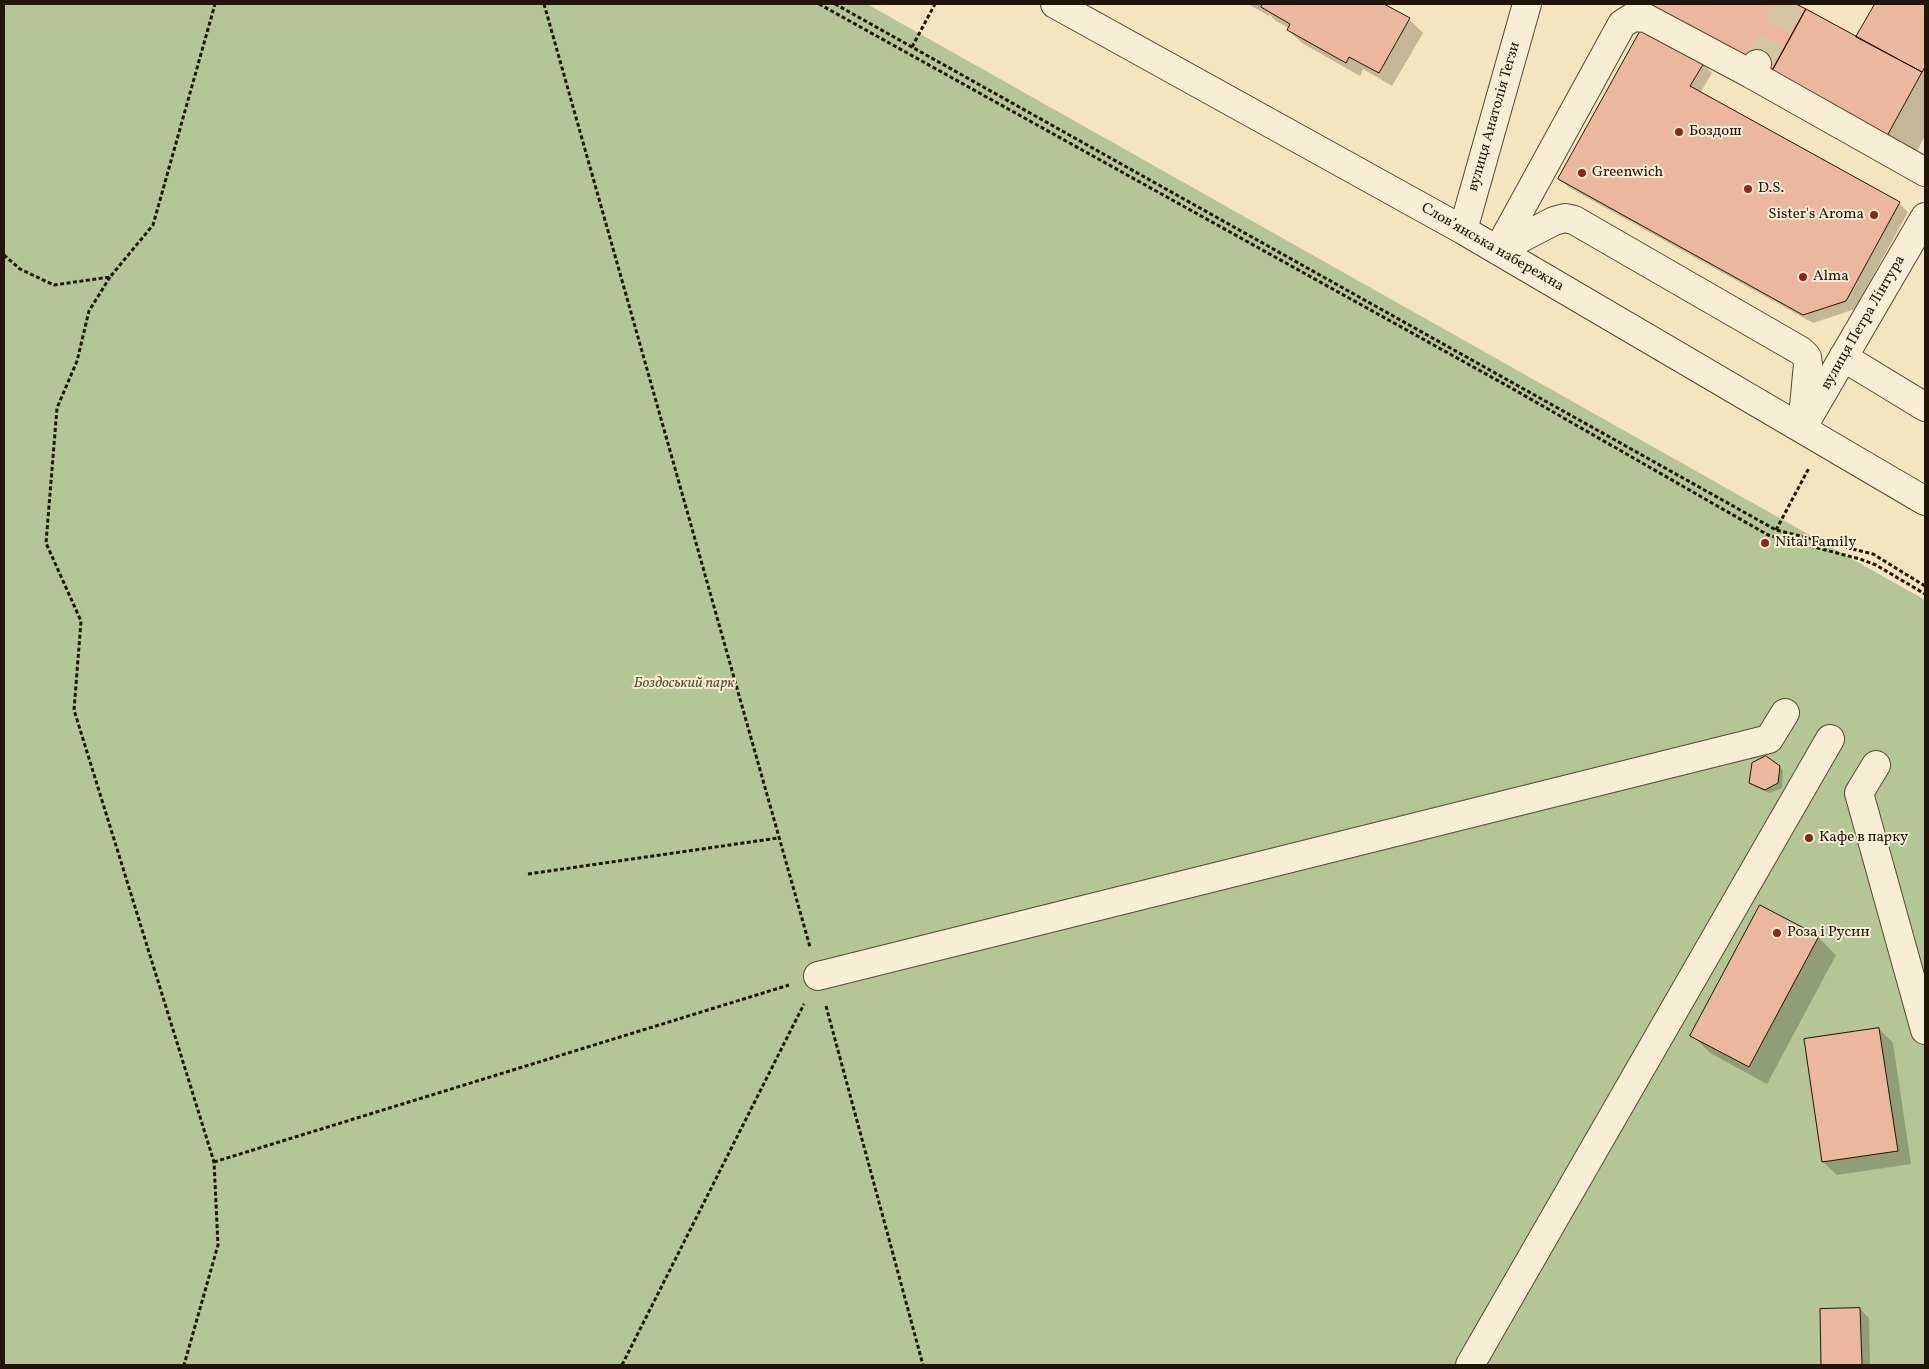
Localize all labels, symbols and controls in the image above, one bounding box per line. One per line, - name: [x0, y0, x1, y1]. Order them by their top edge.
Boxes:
- street label: вулиця Анатолія Тегзи: [1465, 40, 1525, 194]
- place label: Боздош: [1689, 123, 1742, 141]
- marker: Боздош: [1673, 126, 1685, 138]
- place label: Greenwich: [1592, 164, 1663, 182]
- marker: Greenwich: [1576, 167, 1588, 179]
- place label: D.S.: [1758, 180, 1784, 198]
- marker: D.S.: [1742, 183, 1754, 195]
- street label: Словʼянська набережна: [1417, 200, 1567, 296]
- place label: Sister's Aroma: [1768, 206, 1864, 224]
- marker: Sister's Aroma: [1868, 209, 1880, 221]
- street label: вулиця Петра Лінтура: [1818, 253, 1910, 393]
- place label: Alma: [1813, 268, 1849, 286]
- marker: Alma: [1797, 271, 1809, 283]
- place label: Nitai Family: [1775, 534, 1856, 552]
- marker: Nitai Family: [1759, 537, 1771, 549]
- park label: Боздоський парк: [634, 675, 734, 693]
- place label: Кафе в парку: [1819, 829, 1908, 847]
- marker: Кафе в парку: [1803, 832, 1815, 844]
- place label: Роза і Русин: [1787, 924, 1870, 942]
- marker: Роза і Русин: [1771, 927, 1783, 939]

